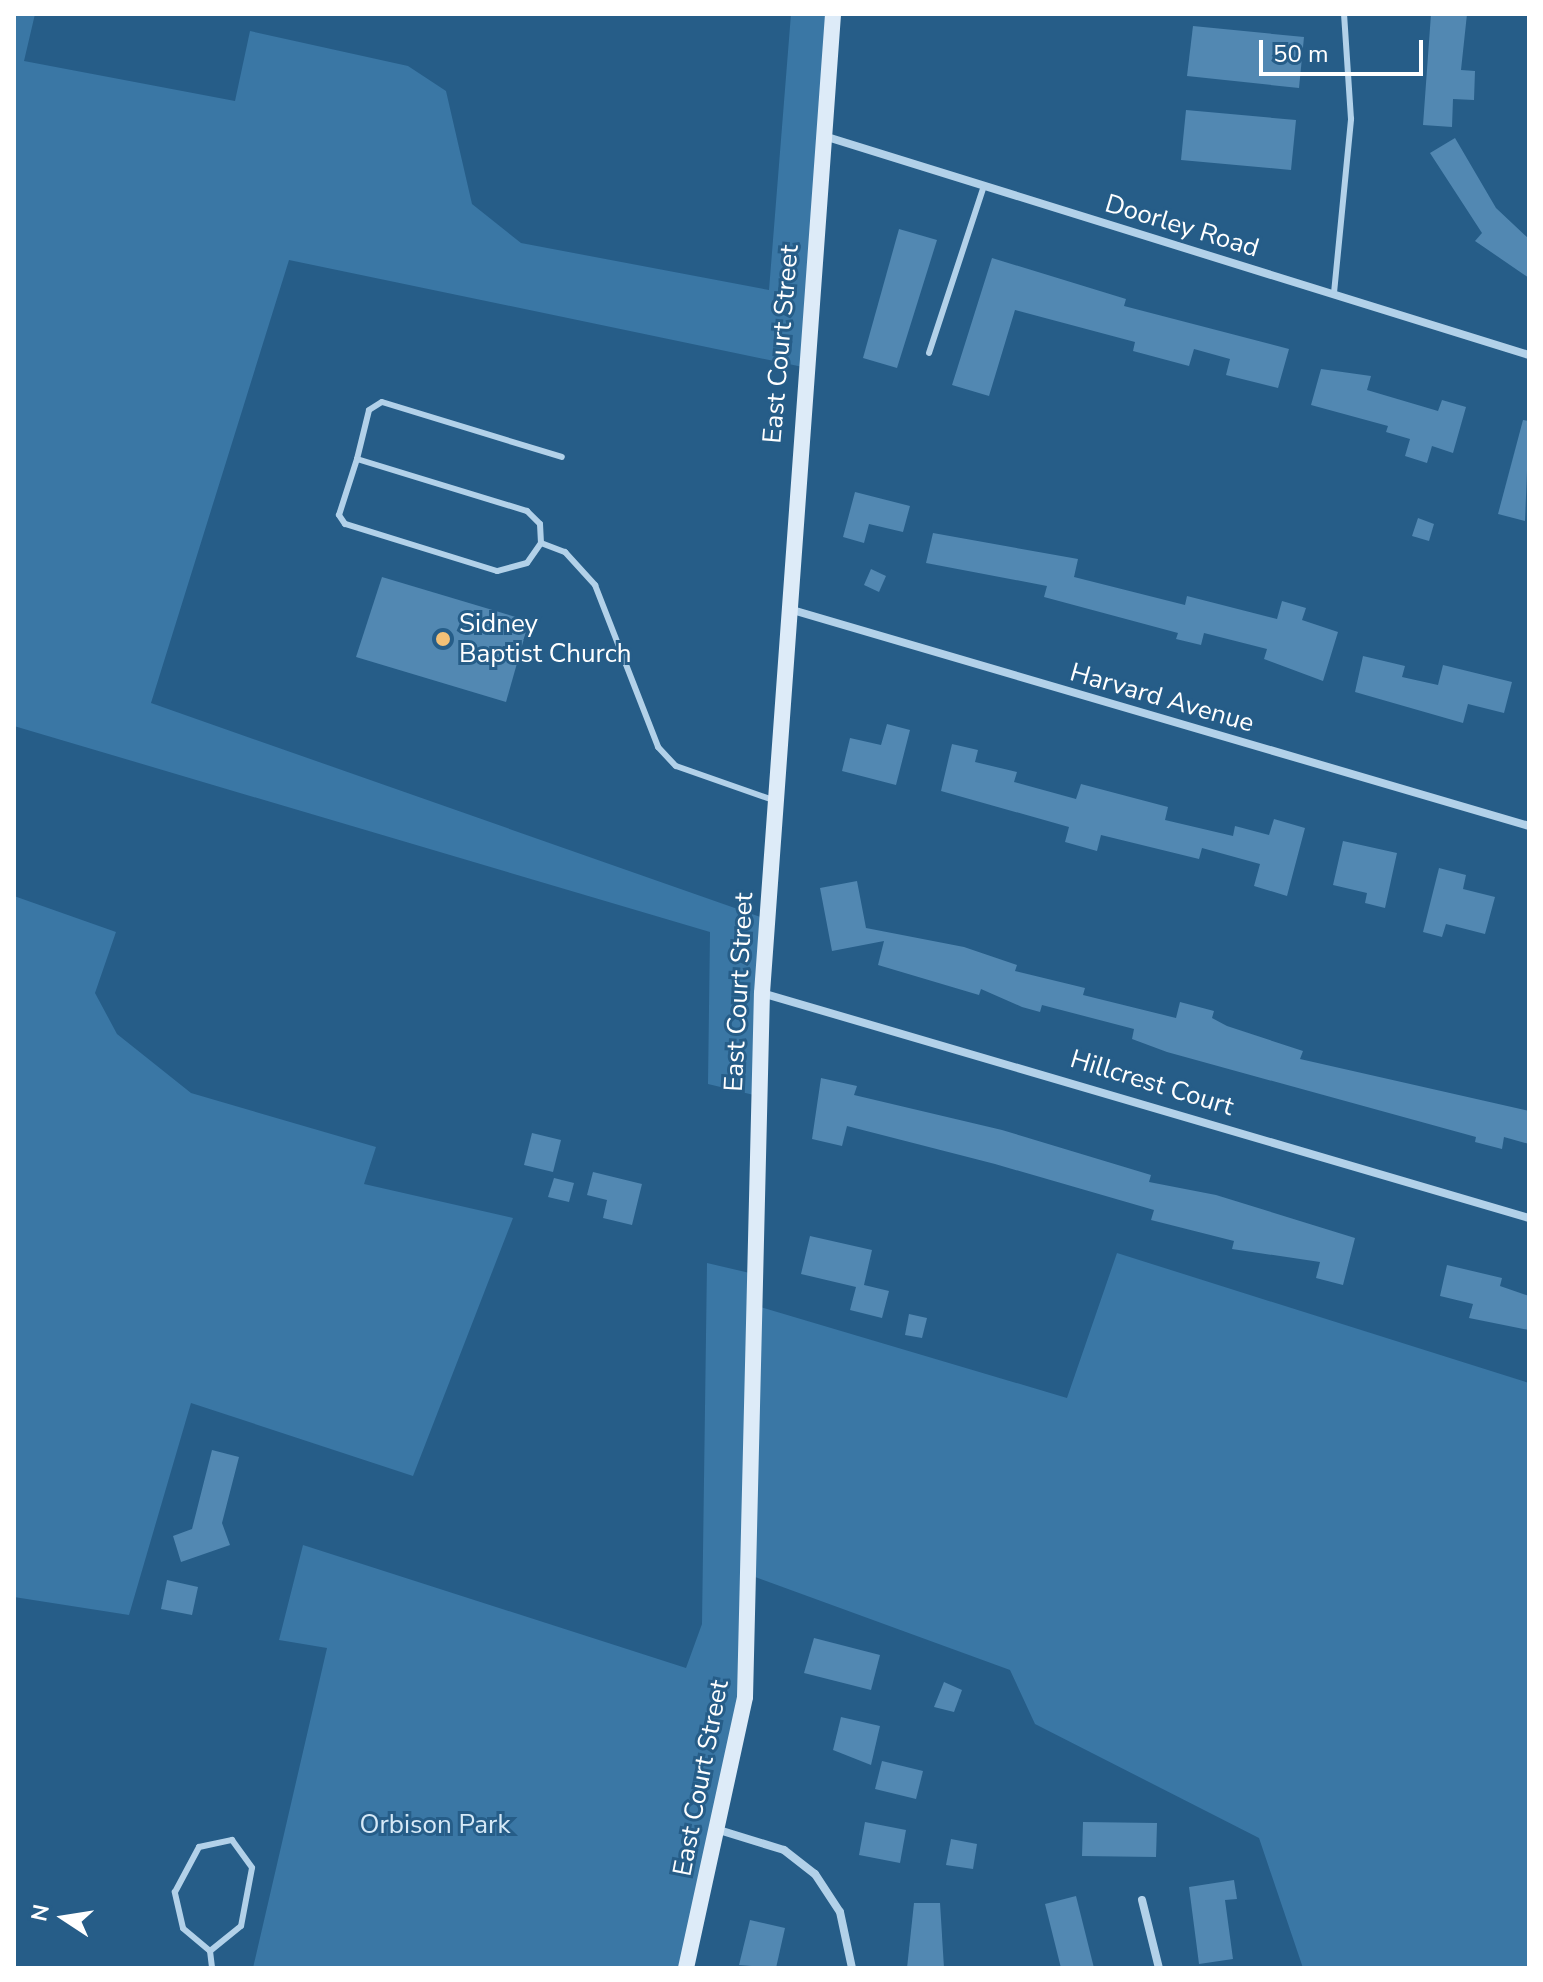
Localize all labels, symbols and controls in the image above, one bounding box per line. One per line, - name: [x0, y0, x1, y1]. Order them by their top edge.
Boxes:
- scale bar: [1263, 24, 1427, 74]
- text: 50 m: [1273, 38, 1329, 70]
- street label: Doorley Road: [1101, 188, 1263, 264]
- street label: East Court Street: [757, 243, 805, 445]
- place label: Sidney Baptist Church: [459, 608, 631, 670]
- marker: Sidney Baptist Church: [434, 630, 452, 648]
- street label: Harvard Avenue: [1066, 657, 1258, 739]
- street label: East Court Street: [718, 892, 760, 1092]
- street label: Hillcrest Court: [1067, 1043, 1237, 1123]
- street label: East Court Street: [667, 1677, 735, 1879]
- park label: Orbison Park: [360, 1809, 510, 1841]
- north arrow: [24, 1878, 104, 1958]
- text: N: [24, 1902, 57, 1924]

